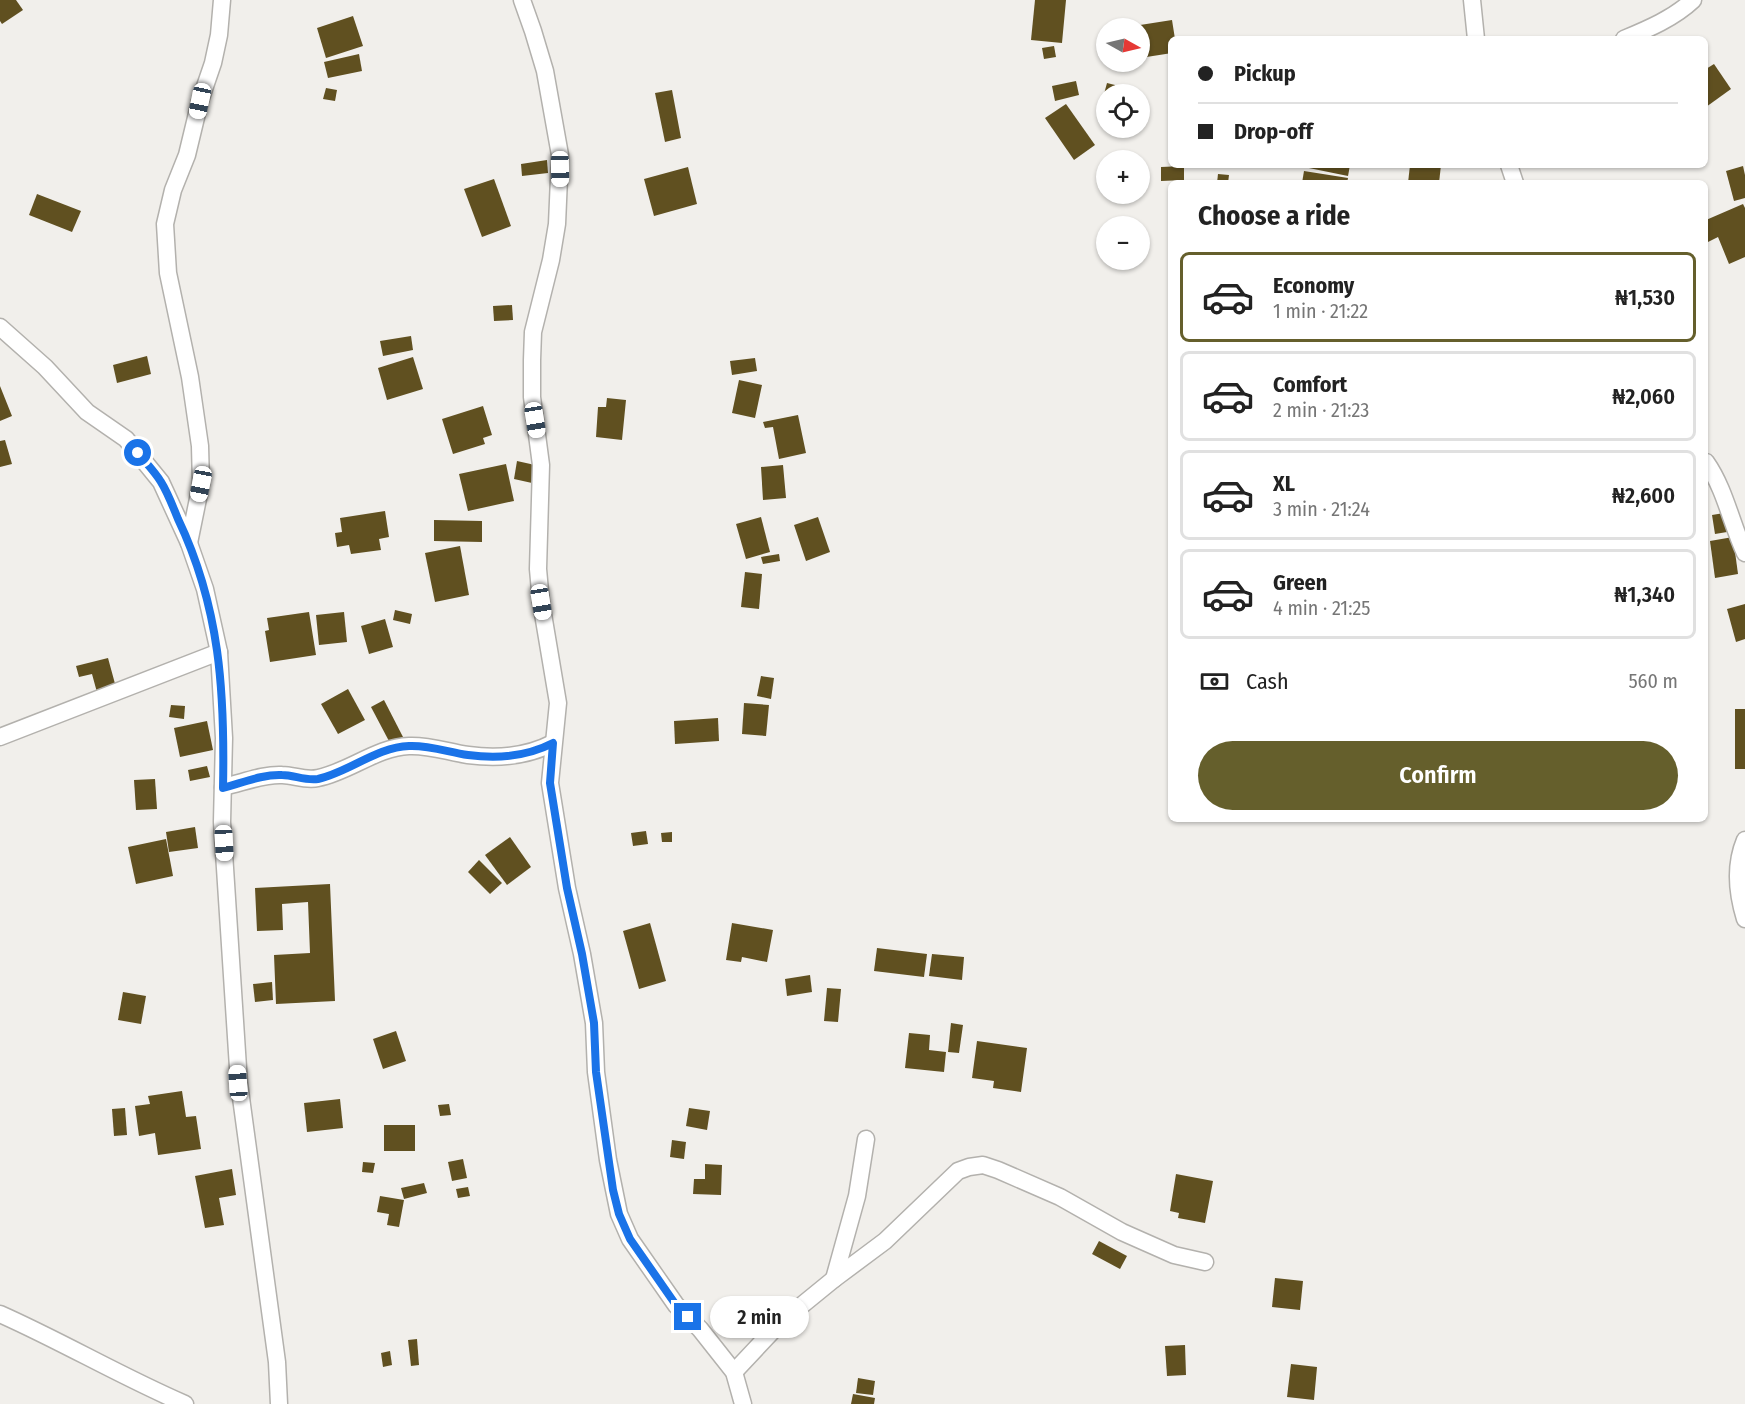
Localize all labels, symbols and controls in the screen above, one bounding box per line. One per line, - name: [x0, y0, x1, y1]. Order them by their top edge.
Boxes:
- north arrow: [1096, 18, 1150, 72]
- map controls: [1096, 18, 1150, 270]
- text: Pickup: [1234, 60, 1296, 87]
- car: [187, 82, 213, 120]
- button: locate: [1096, 84, 1150, 138]
- text: Drop-off: [1234, 118, 1313, 145]
- button: +: [1096, 150, 1150, 204]
- car: [551, 151, 569, 187]
- text: Choose a ride: [1198, 200, 1350, 232]
- button: −: [1096, 216, 1150, 270]
- icon: car: [1201, 270, 1255, 324]
- text: Economy: [1273, 272, 1354, 299]
- text: ₦1,530: [1615, 284, 1675, 311]
- text: 1 min · 21:22: [1273, 299, 1368, 323]
- icon: car: [1201, 369, 1255, 423]
- text: Comfort: [1273, 371, 1347, 398]
- text: ₦2,060: [1612, 383, 1675, 410]
- text: 2 min · 21:23: [1273, 398, 1369, 422]
- car: [523, 401, 547, 439]
- route start: [124, 439, 151, 466]
- car: [189, 465, 213, 503]
- icon: car: [1201, 468, 1255, 522]
- text: XL: [1273, 470, 1295, 497]
- text: ₦2,600: [1612, 482, 1675, 509]
- text: 3 min · 21:24: [1273, 497, 1370, 521]
- icon: car: [1201, 567, 1255, 621]
- text: Green: [1273, 569, 1327, 596]
- text: ₦1,340: [1614, 581, 1675, 608]
- car: [529, 583, 553, 621]
- text: 4 min · 21:25: [1273, 596, 1370, 620]
- icon: cash: [1198, 665, 1231, 698]
- text: Cash: [1246, 668, 1289, 695]
- text: 560 m: [1628, 669, 1678, 693]
- button: Confirm: [1198, 741, 1678, 810]
- car: [214, 825, 234, 861]
- car: [228, 1064, 248, 1102]
- callout: 2 min: [709, 1296, 808, 1338]
- route end: [674, 1303, 701, 1330]
- text: 2 min: [737, 1305, 782, 1329]

